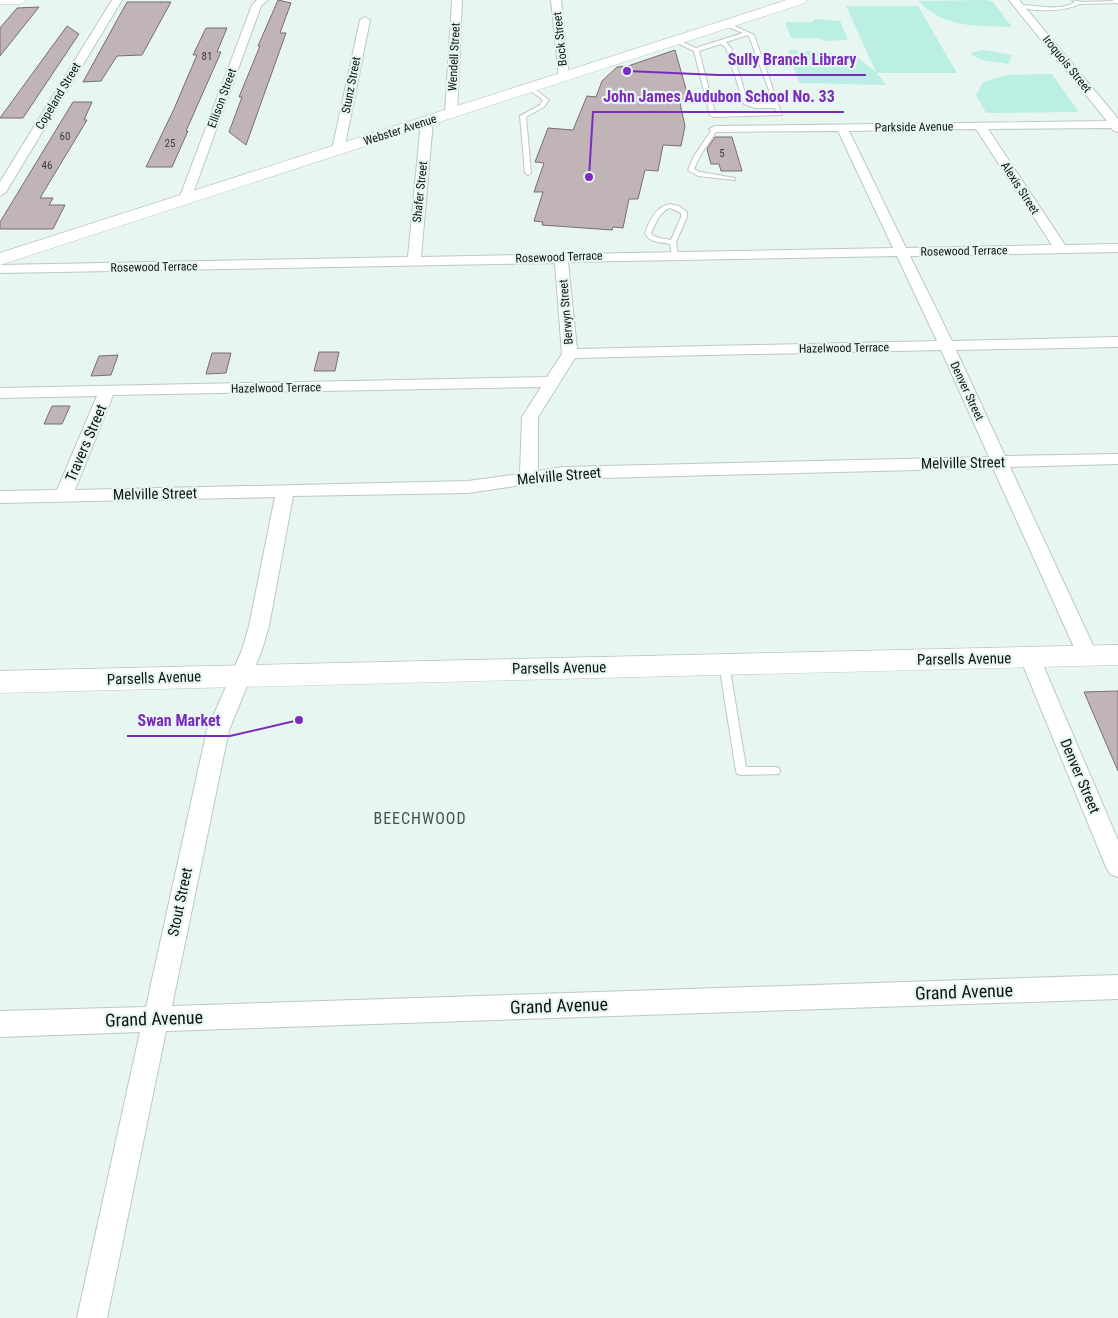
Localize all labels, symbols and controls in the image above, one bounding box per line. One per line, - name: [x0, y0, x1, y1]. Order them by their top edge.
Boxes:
- street label: Bock Street: [550, 11, 570, 67]
- street label: Wendell Street: [445, 22, 463, 91]
- street label: Iroquois Street: [1040, 33, 1095, 96]
- callout: Sully Branch Library: [718, 44, 866, 75]
- house number: 81: [202, 50, 212, 63]
- text: Sully Branch Library: [728, 50, 856, 69]
- street label: Stunz Street: [339, 55, 363, 115]
- street label: Copeland Street: [33, 60, 84, 132]
- street label: Ellison Street: [205, 66, 239, 130]
- callout: John James Audubon School No. 33: [593, 81, 844, 112]
- text: John James Audubon School No. 33: [603, 87, 835, 106]
- street label: Webster Avenue: [362, 111, 439, 148]
- street label: Parkside Avenue: [875, 119, 954, 135]
- house number: 60: [60, 130, 70, 143]
- house number: 25: [165, 137, 175, 150]
- house number: 5: [719, 147, 725, 160]
- house number: 46: [42, 159, 52, 172]
- street label: Alexis Street: [998, 159, 1042, 217]
- street label: Shafer Street: [410, 160, 430, 223]
- street label: Rosewood Terrace: [920, 243, 1008, 259]
- street label: Rosewood Terrace: [515, 248, 603, 266]
- street label: Rosewood Terrace: [110, 259, 198, 275]
- street label: Berwyn Street: [556, 278, 576, 345]
- street label: Hazelwood Terrace: [799, 340, 890, 356]
- street label: Denver Street: [947, 359, 987, 423]
- street label: Hazelwood Terrace: [231, 380, 322, 396]
- street label: Travers Street: [62, 402, 110, 484]
- street label: Melville Street: [921, 453, 1005, 473]
- street label: Melville Street: [516, 463, 602, 489]
- street label: Melville Street: [113, 484, 197, 504]
- street label: Parsells Avenue: [917, 649, 1011, 669]
- street label: Parsells Avenue: [512, 658, 606, 678]
- street label: Parsells Avenue: [107, 667, 201, 689]
- callout: Swan Market: [127, 705, 230, 736]
- text: Swan Market: [138, 711, 221, 730]
- street label: Denver Street: [1056, 736, 1104, 816]
- district label: BEECHWOOD: [373, 809, 467, 828]
- street label: Stout Street: [164, 866, 196, 938]
- street label: Grand Avenue: [915, 979, 1013, 1004]
- street label: Grand Avenue: [510, 993, 608, 1018]
- street label: Grand Avenue: [105, 1006, 203, 1031]

